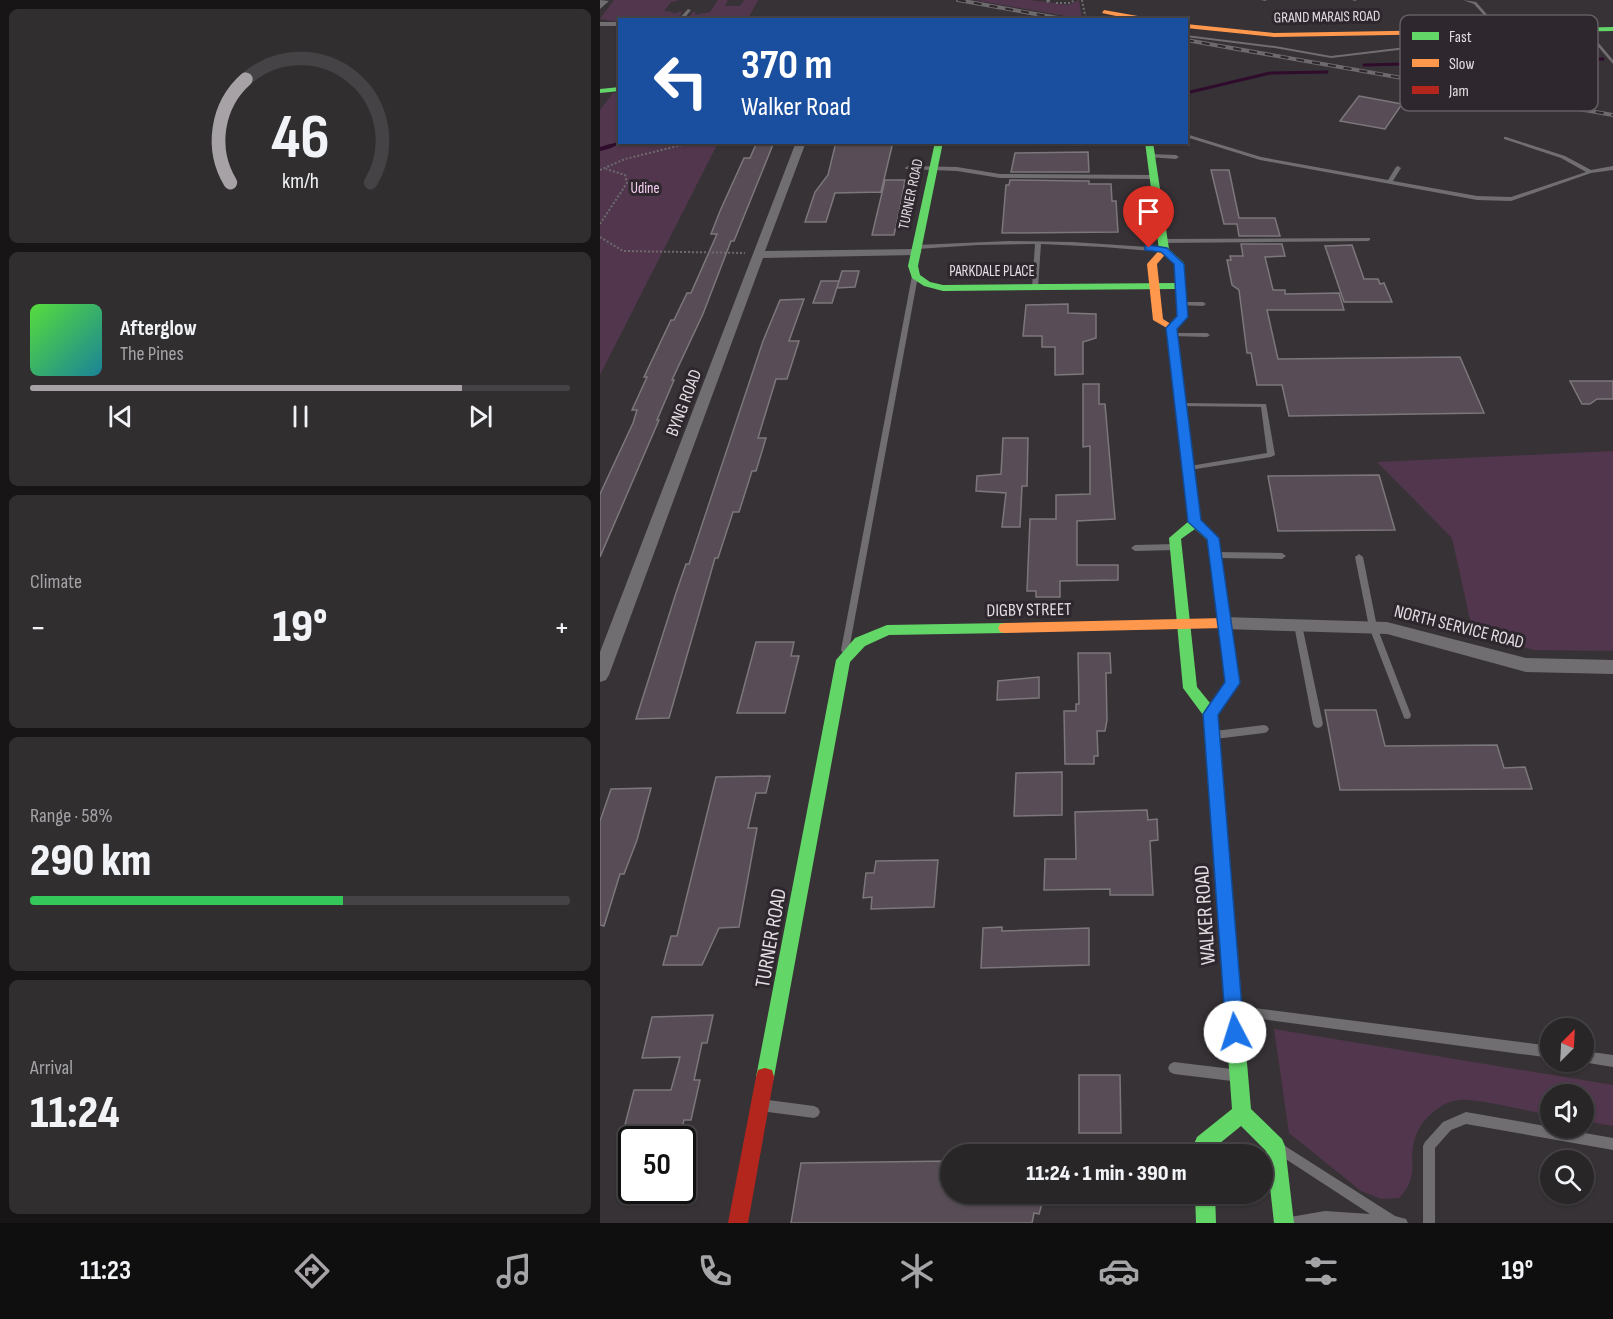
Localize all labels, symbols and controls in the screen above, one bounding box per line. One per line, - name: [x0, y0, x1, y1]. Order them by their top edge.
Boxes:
- street label: GRAND MARAIS ROAD: [1274, 7, 1380, 27]
- legend: [1400, 15, 1598, 111]
- text: Fast: [1449, 28, 1472, 47]
- text: 370 m: [741, 40, 832, 91]
- icon: left: [642, 42, 720, 120]
- text: Slow: [1449, 55, 1474, 74]
- text: Jam: [1448, 82, 1469, 101]
- text: Walker Road: [741, 91, 851, 123]
- text: 46: [271, 101, 329, 176]
- street label: TURNER ROAD: [894, 157, 928, 231]
- text: km/h: [281, 169, 319, 194]
- park label: Udine: [631, 179, 659, 198]
- pin: [1123, 186, 1174, 248]
- icon: arrive: [1132, 195, 1165, 228]
- street label: PARKDALE PLACE: [949, 262, 1035, 281]
- text: Afterglow: [120, 315, 197, 342]
- text: The Pines: [120, 342, 184, 366]
- street label: BYNG ROAD: [662, 367, 706, 439]
- icon: previous: [104, 400, 137, 433]
- icon: pause: [284, 400, 317, 433]
- icon: next: [464, 400, 497, 433]
- text: Climate: [30, 570, 82, 594]
- street label: DIGBY STREET: [986, 599, 1072, 621]
- text: 19°: [273, 600, 327, 655]
- street label: NORTH SERVICE ROAD: [1392, 601, 1526, 653]
- text: −: [30, 608, 46, 648]
- text: +: [554, 608, 570, 648]
- text: Range · 58%: [30, 804, 113, 828]
- text: 290 km: [30, 834, 151, 889]
- street label: WALKER ROAD: [1189, 864, 1221, 966]
- street label: TURNER ROAD: [750, 887, 792, 989]
- position arrow: [1203, 1000, 1267, 1064]
- north arrow: [1540, 1018, 1594, 1072]
- map controls: [1540, 1018, 1594, 1204]
- text: Arrival: [30, 1056, 73, 1080]
- button: sound: [1540, 1084, 1594, 1138]
- text: 11:24: [30, 1086, 120, 1141]
- speed limit sign: 50: [618, 1126, 696, 1204]
- button: search: [1540, 1150, 1594, 1204]
- text: 11:24 · 1 min · 390 m: [1026, 1160, 1187, 1187]
- icon: directions: [291, 1250, 333, 1292]
- icon: music: [493, 1250, 535, 1292]
- icon: phone: [694, 1250, 736, 1292]
- icon: climate: [896, 1250, 938, 1292]
- icon: car: [1098, 1250, 1140, 1292]
- icon: filters: [1300, 1250, 1342, 1292]
- text: 11:23: [80, 1255, 131, 1287]
- text: 19°: [1501, 1255, 1533, 1287]

